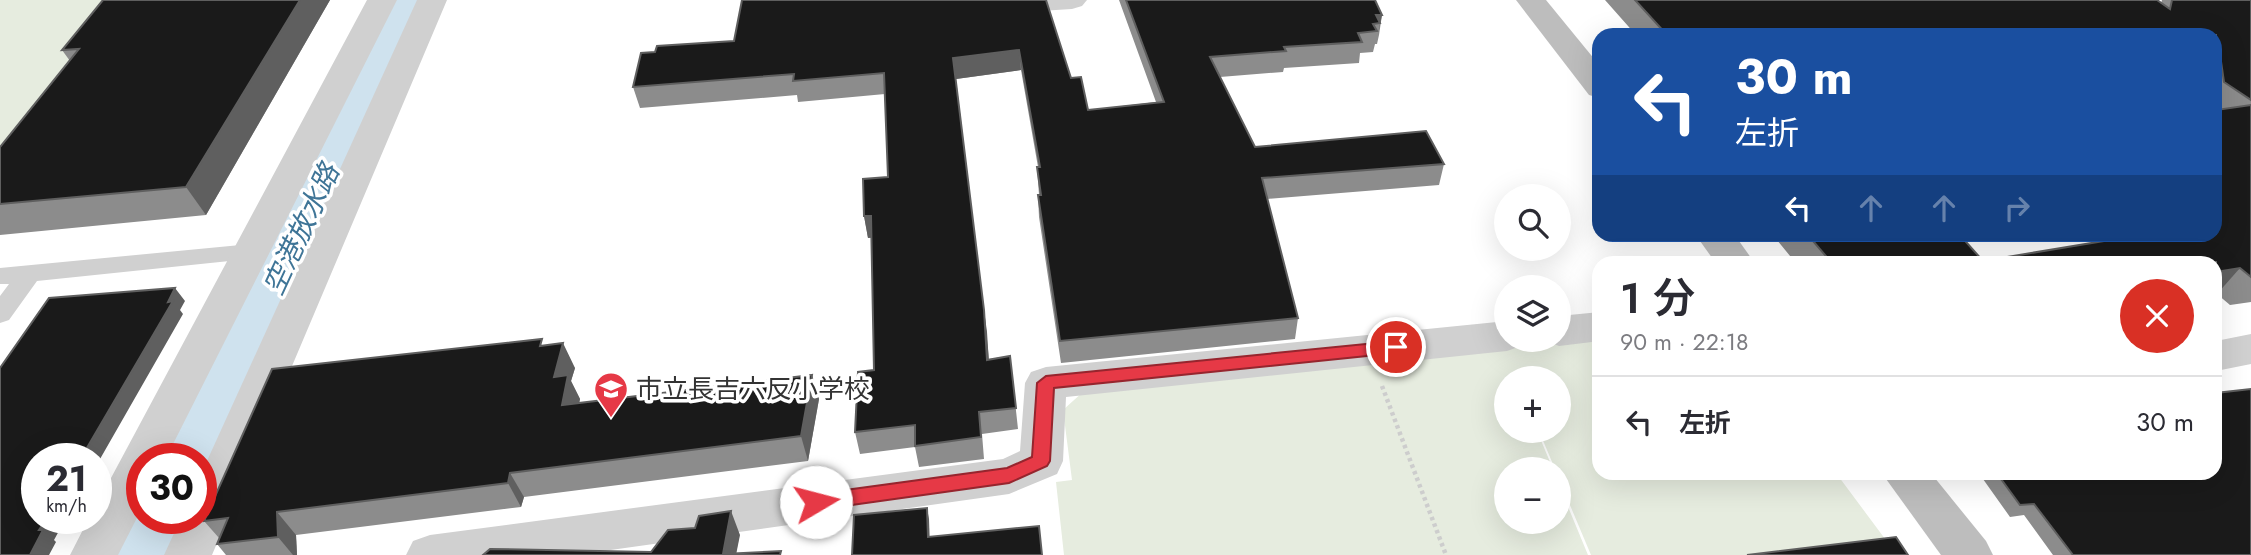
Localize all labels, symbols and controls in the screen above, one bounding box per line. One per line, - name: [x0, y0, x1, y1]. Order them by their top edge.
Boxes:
- text: 30 m: [1735, 42, 1853, 112]
- icon: left: [1620, 56, 1711, 147]
- text: 左折: [1735, 110, 1799, 156]
- water label: 空港放水路: [253, 155, 350, 301]
- map controls: [1494, 184, 1571, 534]
- button: search: [1494, 184, 1571, 261]
- icon: left: [1779, 189, 1817, 227]
- icon: ahead: [1852, 189, 1890, 227]
- icon: ahead: [1925, 189, 1963, 227]
- icon: right: [1998, 189, 2036, 227]
- text: 1 分: [1620, 268, 1695, 329]
- button: layers: [1494, 275, 1571, 352]
- button: close: [2120, 279, 2194, 353]
- pin: [1366, 317, 1426, 377]
- text: 90 m · 22:18: [1620, 325, 1749, 359]
- icon: arrive: [1377, 328, 1415, 366]
- button: +: [1494, 366, 1571, 443]
- school or university icon: 市立長吉六反小学校: [592, 370, 630, 419]
- place label: 市立長吉六反小学校: [636, 370, 870, 408]
- icon: left: [1620, 403, 1658, 441]
- text: 30 m: [2136, 403, 2194, 441]
- text: 左折: [1679, 404, 1731, 442]
- speed limit sign: 30: [126, 443, 217, 534]
- text: 21: [46, 454, 87, 504]
- button: −: [1494, 457, 1571, 534]
- position arrow: [779, 465, 853, 539]
- text: km/h: [46, 493, 87, 519]

